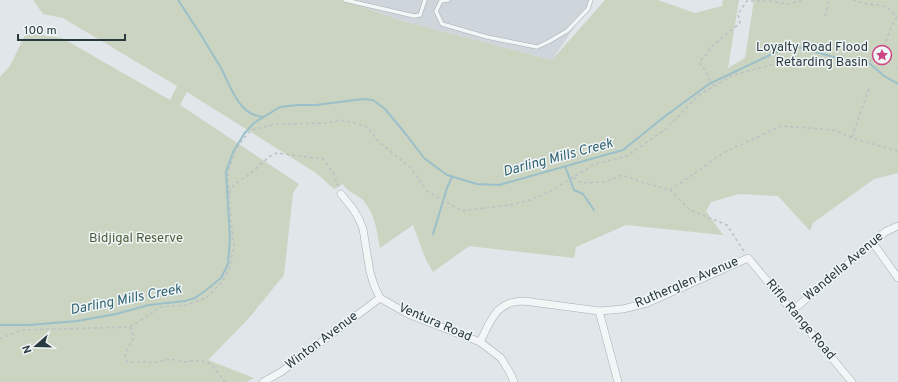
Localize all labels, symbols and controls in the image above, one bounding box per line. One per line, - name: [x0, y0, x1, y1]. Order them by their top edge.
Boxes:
- scale bar: [18, 16, 125, 42]
- text: 100 m: [24, 23, 57, 39]
- place label: Loyalty Road Flood Retarding Basin: [756, 40, 868, 71]
- place icon: Loyalty Road Flood Retarding Basin: [871, 44, 893, 66]
- water label: Darling Mills Creek: [501, 135, 616, 181]
- street label: Wandella Avenue: [801, 229, 887, 305]
- park label: Bidjigal Reserve: [89, 231, 183, 247]
- street label: Rutherglen Avenue: [633, 254, 741, 312]
- street label: Rifle Range Road: [762, 276, 838, 364]
- water label: Darling Mills Creek: [69, 281, 184, 319]
- street label: Ventura Road: [396, 300, 474, 346]
- street label: Winton Avenue: [283, 309, 361, 373]
- north arrow: [16, 326, 56, 366]
- text: N: [20, 343, 35, 355]

